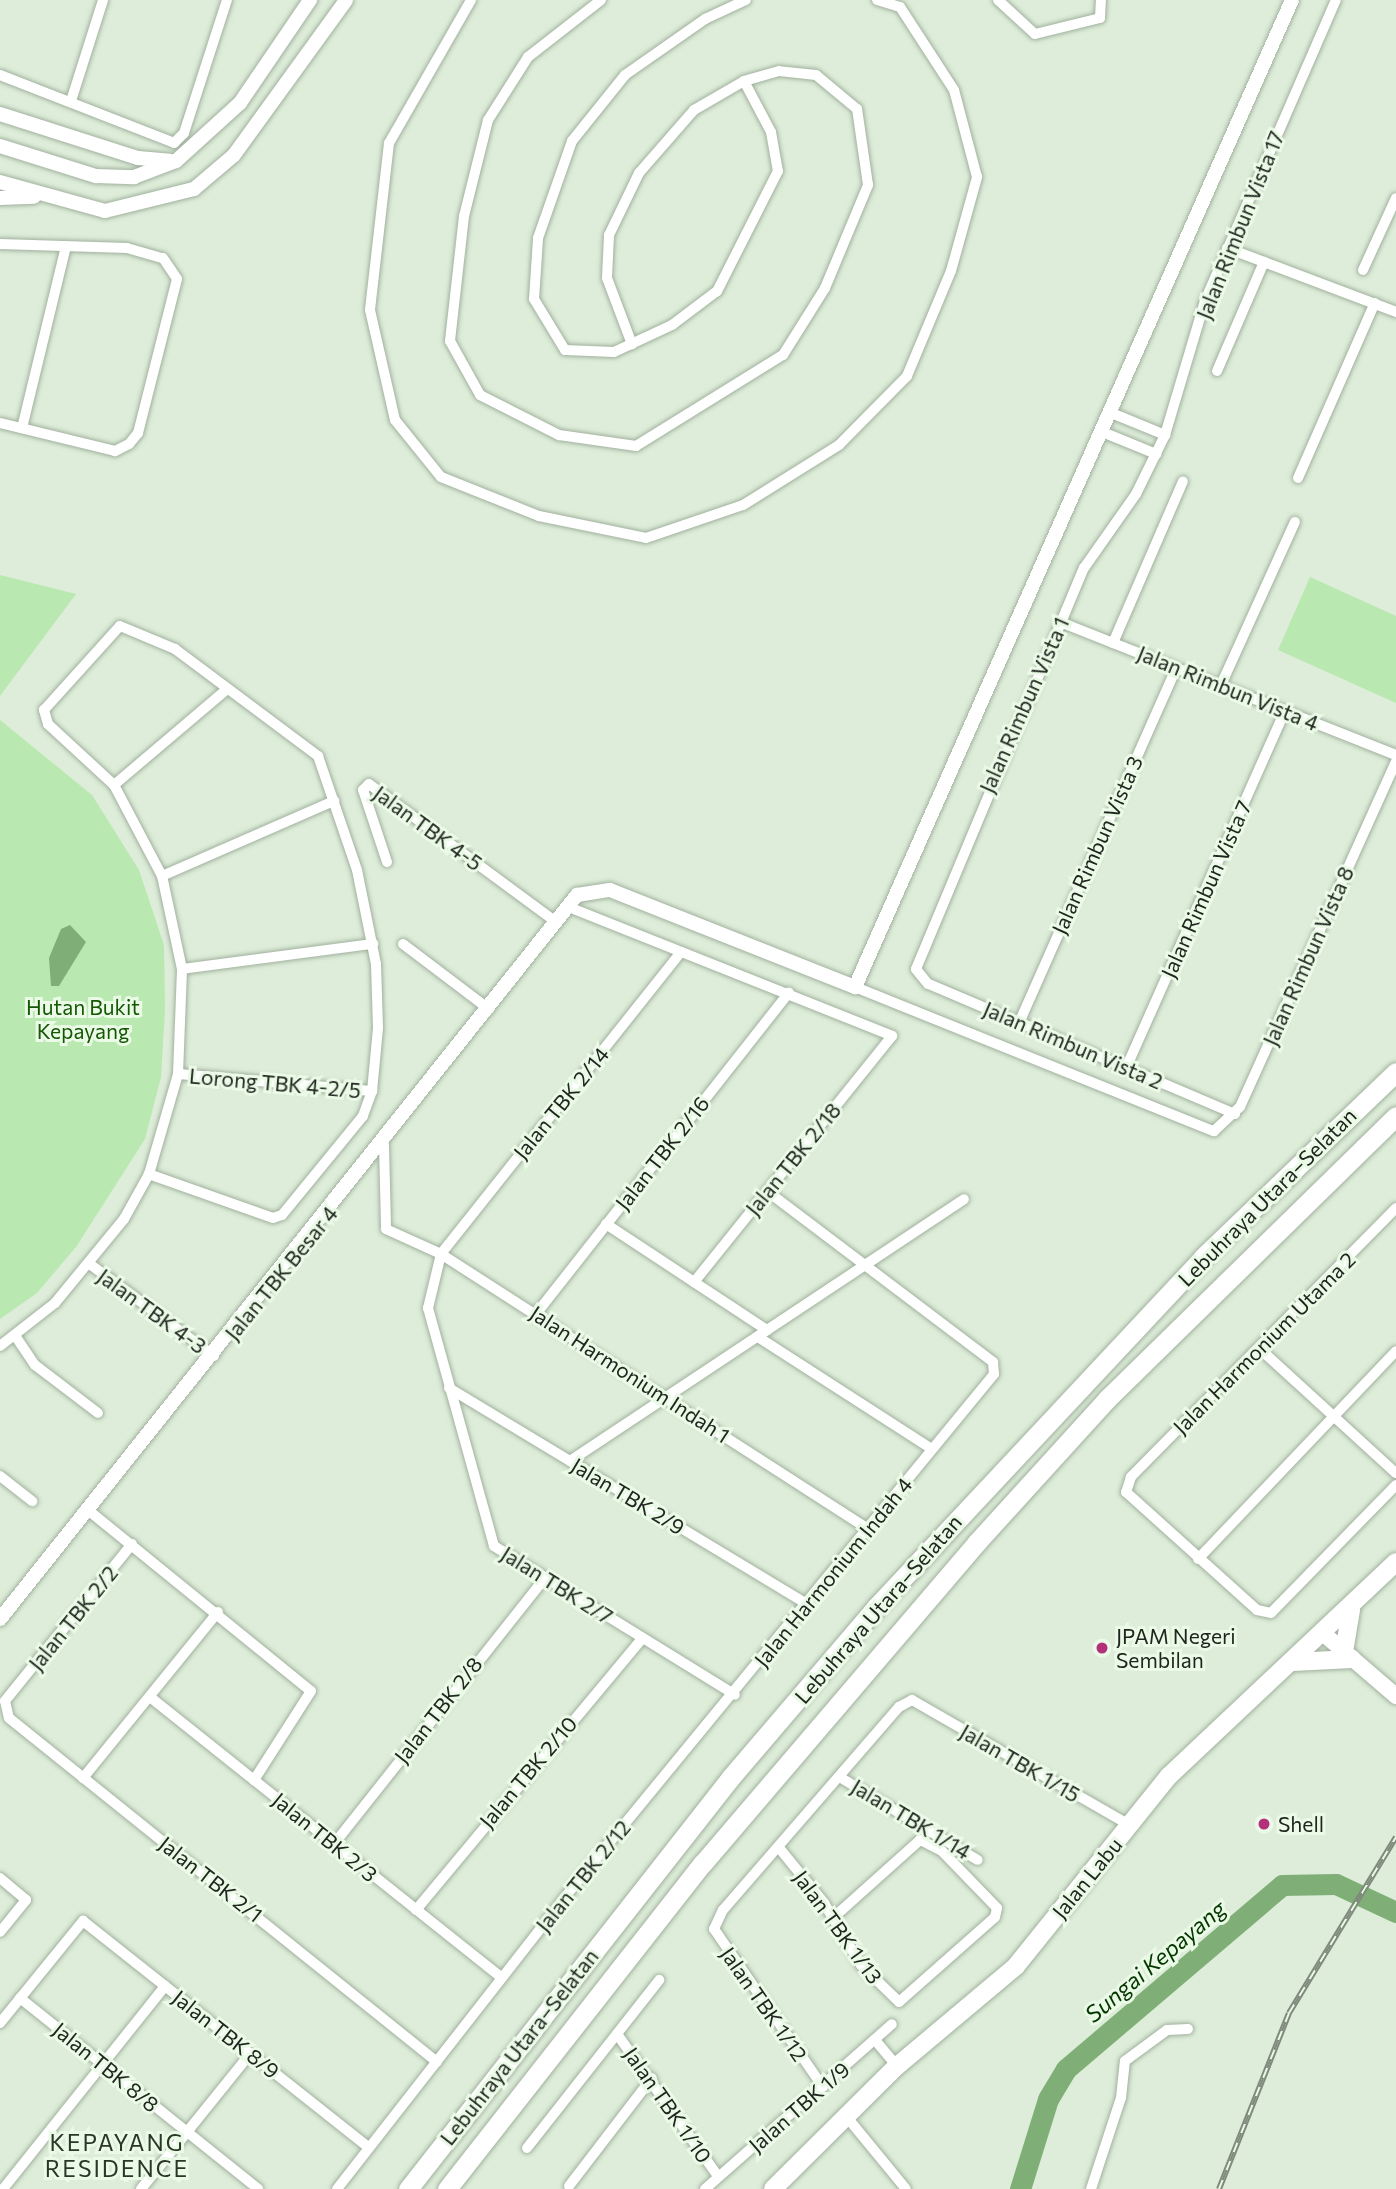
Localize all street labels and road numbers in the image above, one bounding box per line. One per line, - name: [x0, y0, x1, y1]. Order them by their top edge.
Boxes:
- street label: Jalan Rimbun Vista 17: [1191, 127, 1289, 323]
- street label: Jalan Rimbun Vista 1: [974, 613, 1074, 797]
- street label: Jalan Rimbun Vista 4: [1134, 640, 1322, 736]
- street label: Jalan Rimbun Vista 3: [1046, 752, 1148, 938]
- street label: Jalan TBK 4-5: [369, 780, 487, 876]
- street label: Jalan Rimbun Vista 7: [1156, 796, 1256, 982]
- street label: Jalan Rimbun Vista 8: [1257, 863, 1359, 1049]
- street label: Jalan Rimbun Vista 2: [980, 996, 1166, 1094]
- street label: Jalan TBK 2/14: [508, 1042, 614, 1164]
- street label: Lorong TBK 4-2/5: [188, 1063, 362, 1103]
- street label: Jalan TBK 2/16: [610, 1091, 714, 1215]
- street label: Jalan TBK 2/18: [740, 1098, 846, 1220]
- street label: Lebuhraya Utara–Selatan: [1173, 1103, 1361, 1291]
- street label: Jalan TBK Besar 4: [219, 1201, 343, 1345]
- street label: Jalan Harmonium Utama 2: [1168, 1247, 1360, 1439]
- street label: Jalan TBK 4-3: [93, 1263, 211, 1359]
- street label: Jalan Harmonium Indah 1: [525, 1300, 735, 1448]
- street label: Jalan TBK 2/9: [567, 1452, 689, 1540]
- street label: Jalan Harmonium Indah 4: [749, 1472, 917, 1672]
- street label: Lebuhraya Utara–Selatan: [789, 1510, 967, 1708]
- street label: Jalan TBK 2/7: [497, 1541, 617, 1629]
- street label: Jalan TBK 2/2: [23, 1561, 123, 1675]
- street label: Jalan TBK 2/8: [389, 1652, 487, 1768]
- street label: Jalan TBK 2/10: [474, 1711, 582, 1833]
- street label: Jalan TBK 1/15: [956, 1719, 1084, 1807]
- street label: Jalan TBK 1/14: [847, 1774, 975, 1864]
- street label: Jalan TBK 2/3: [268, 1787, 382, 1887]
- street label: Jalan TBK 2/12: [530, 1815, 636, 1937]
- street label: Jalan TBK 2/1: [154, 1831, 268, 1927]
- street label: Jalan Labu: [1047, 1833, 1127, 1923]
- street label: Jalan TBK 1/13: [788, 1865, 888, 1989]
- street label: Jalan TBK 1/12: [715, 1942, 813, 2066]
- street label: Lebuhraya Utara–Selatan: [435, 1944, 603, 2150]
- street label: Jalan TBK 8/9: [168, 1985, 284, 2083]
- street label: Jalan TBK 8/8: [48, 2017, 164, 2117]
- street label: Jalan TBK 1/10: [619, 2042, 717, 2168]
- street label: Jalan TBK 1/9: [744, 2056, 854, 2158]

